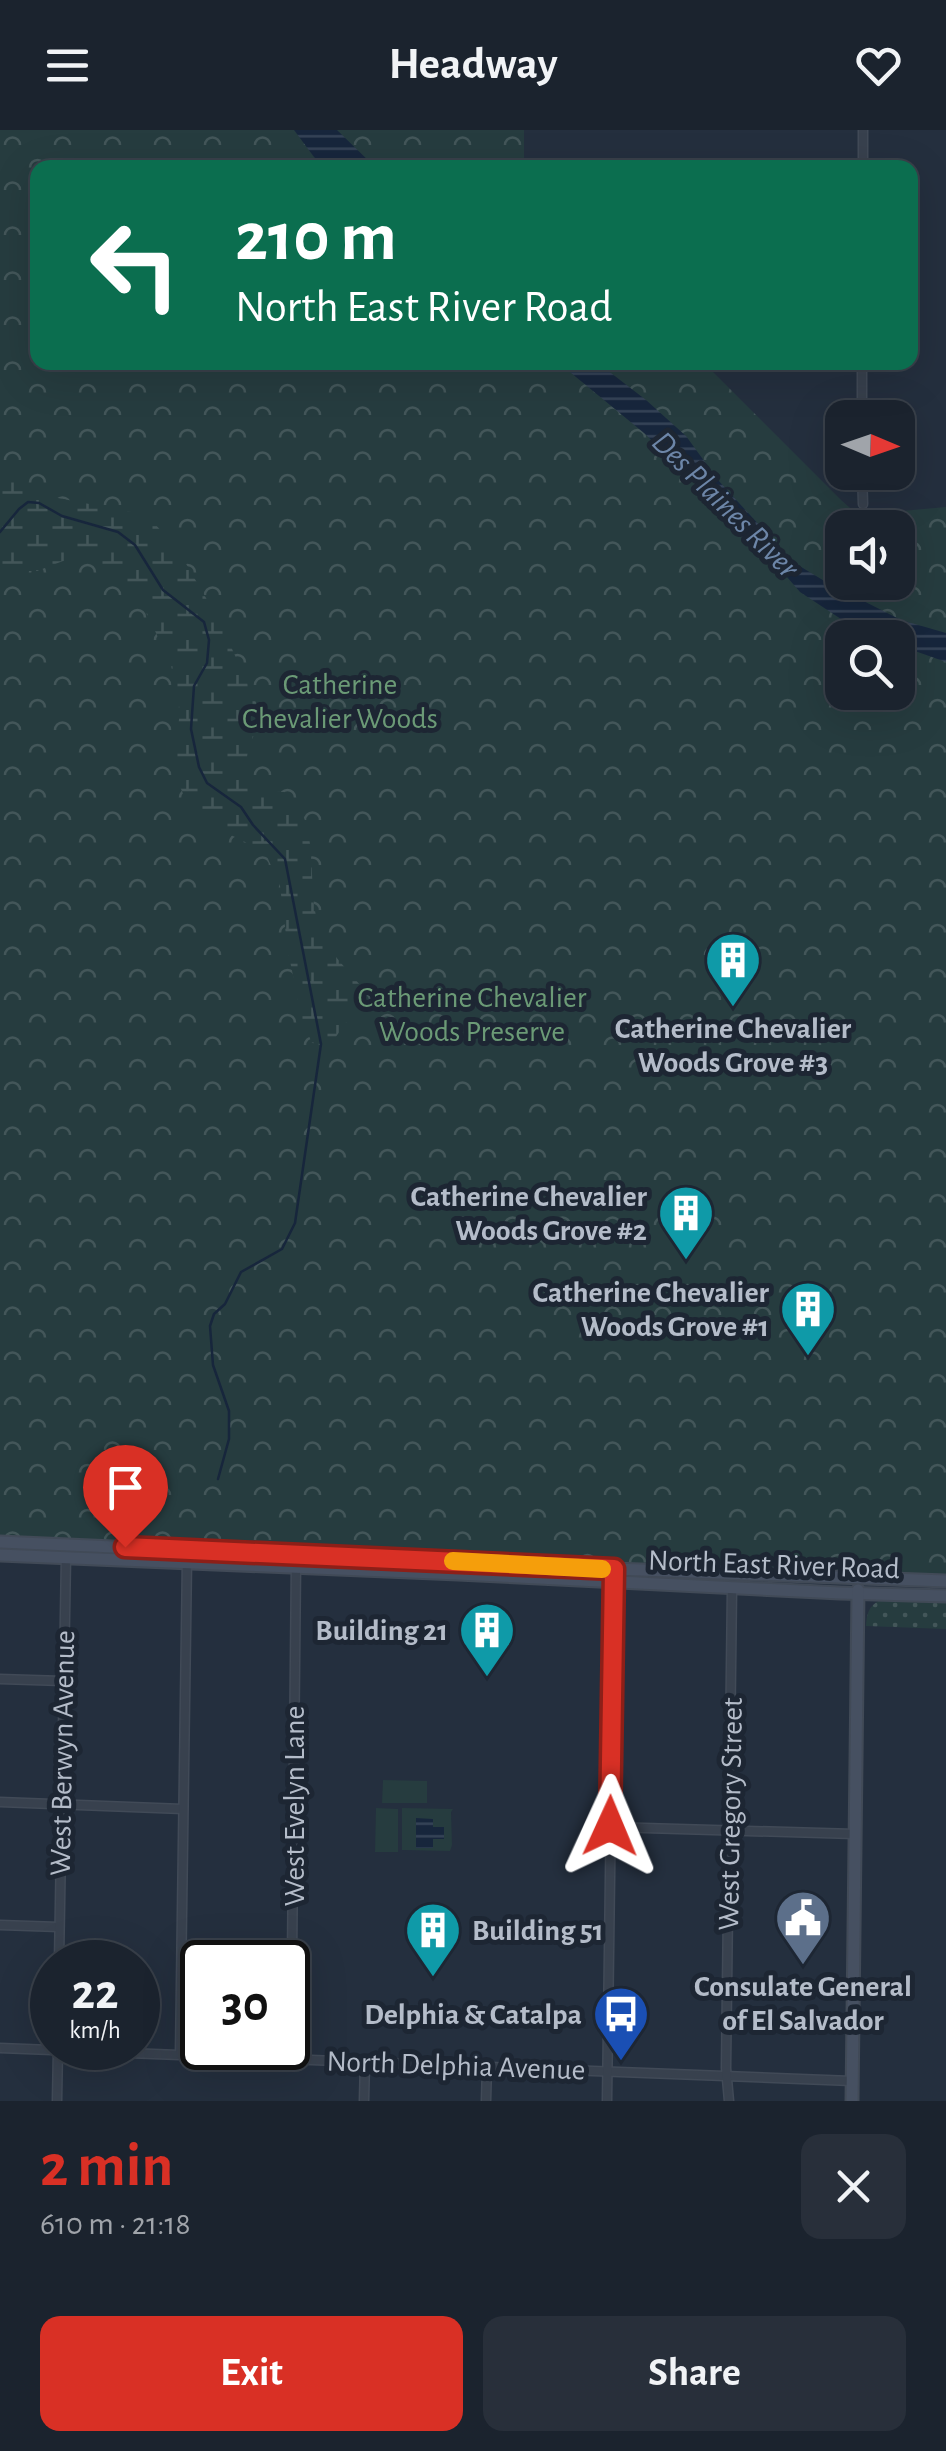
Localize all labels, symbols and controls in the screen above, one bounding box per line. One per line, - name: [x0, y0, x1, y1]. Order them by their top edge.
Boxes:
- icon: menu: [40, 38, 95, 93]
- icon: heart: [851, 38, 906, 93]
- text: Headway: [388, 42, 558, 87]
- icon: left: [70, 200, 200, 330]
- text: 210 m: [235, 203, 397, 273]
- text: North East River Road: [235, 285, 613, 330]
- north arrow: [825, 400, 915, 490]
- map controls: [825, 400, 915, 710]
- water label: Des Plaines River: [646, 425, 806, 585]
- button: sound: [825, 510, 915, 600]
- button: search: [825, 620, 915, 710]
- park label: Catherine Chevalier Woods: [242, 670, 438, 734]
- building icon: Catherine Chevalier Woods Grove #3: [703, 930, 763, 1009]
- park label: Catherine Chevalier Woods Preserve: [358, 983, 587, 1047]
- place label: Catherine Chevalier Woods Grove #3: [615, 1014, 852, 1078]
- place label: Catherine Chevalier Woods Grove #2: [410, 1182, 648, 1246]
- building icon: Catherine Chevalier Woods Grove #2: [656, 1183, 716, 1262]
- place label: Catherine Chevalier Woods Grove #1: [532, 1278, 770, 1342]
- building icon: Catherine Chevalier Woods Grove #1: [778, 1279, 838, 1358]
- pin: [83, 1445, 168, 1548]
- icon: arrive: [98, 1460, 153, 1515]
- street label: North East River Road: [648, 1546, 900, 1584]
- building icon: Building 21: [457, 1600, 517, 1679]
- place label: Building 21: [315, 1616, 448, 1646]
- street label: West Berwyn Avenue: [46, 1630, 80, 1876]
- street label: West Gregory Street: [714, 1697, 748, 1931]
- street label: West Evelyn Lane: [280, 1706, 310, 1906]
- position arrow: [558, 1774, 662, 1878]
- public building icon: Consulate General of El Salvador: [773, 1888, 833, 1967]
- building icon: Building 51: [403, 1900, 463, 1979]
- place label: Building 51: [472, 1916, 604, 1946]
- speed limit sign: 30: [180, 1940, 310, 2070]
- text: 22: [71, 1968, 119, 2018]
- place label: Consulate General of El Salvador: [694, 1972, 912, 2036]
- bus stop icon: Delphia & Catalpa: [591, 1984, 651, 2063]
- place label: Delphia & Catalpa: [364, 2000, 582, 2030]
- text: km/h: [69, 2018, 121, 2043]
- street label: North Delphia Avenue: [326, 2046, 586, 2086]
- button: close: [801, 2134, 906, 2239]
- text: 2 min: [40, 2137, 173, 2197]
- text: 610 m · 21:18: [40, 2208, 191, 2240]
- button: Exit: [40, 2316, 463, 2431]
- button: Share: [483, 2316, 906, 2431]

